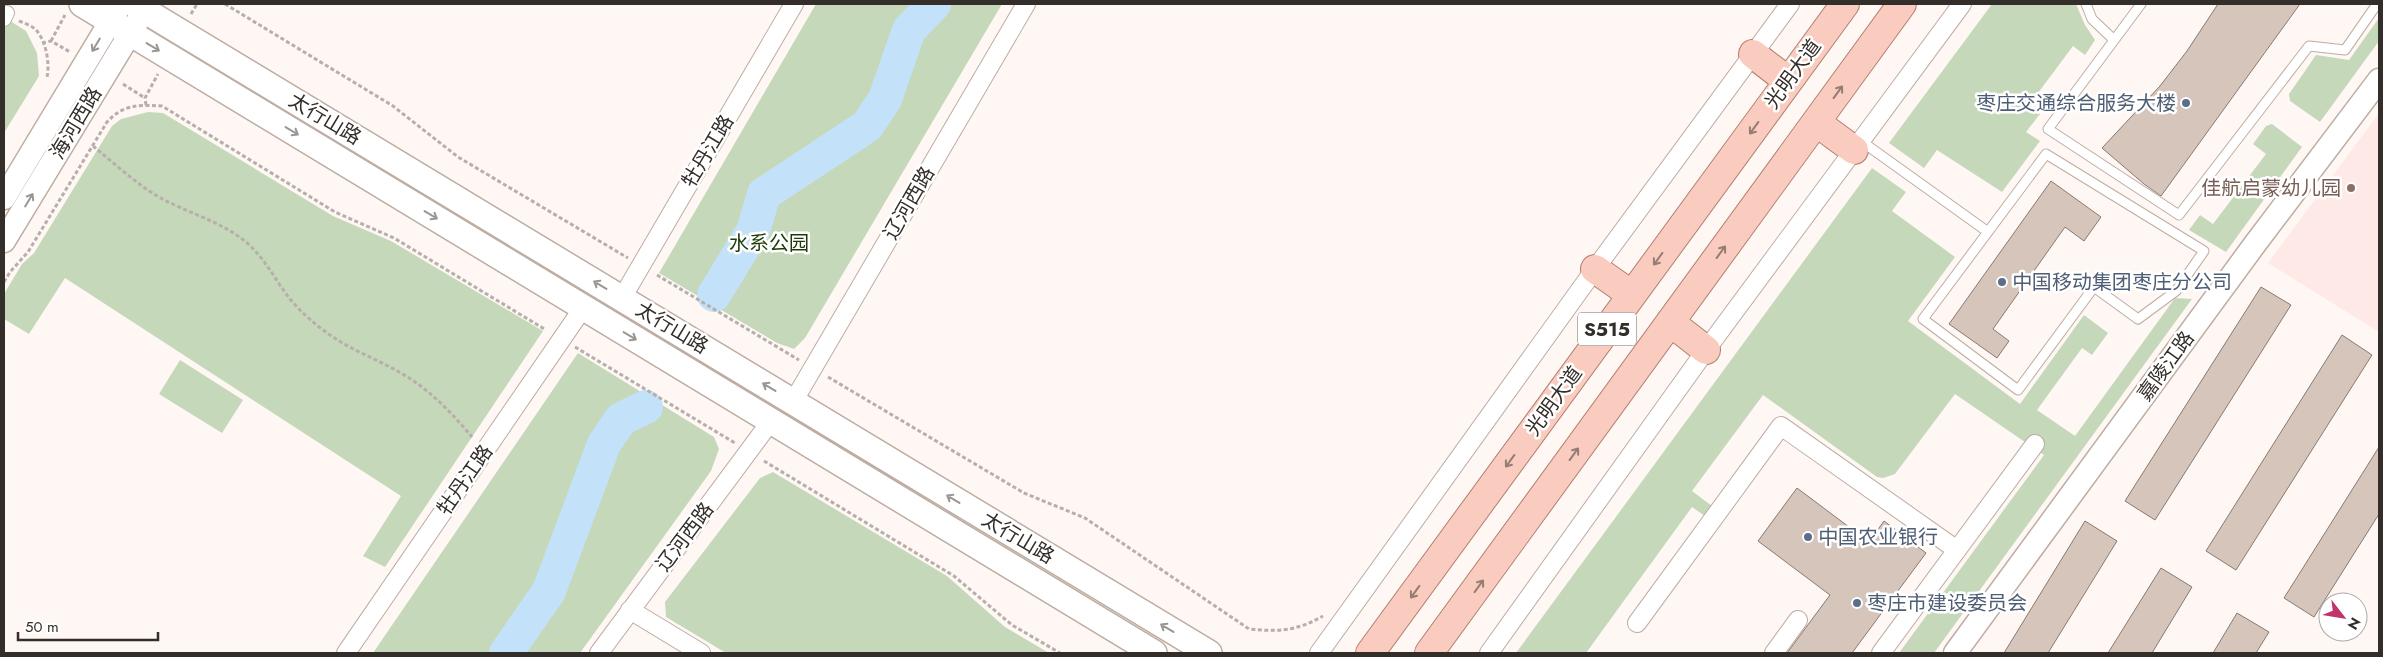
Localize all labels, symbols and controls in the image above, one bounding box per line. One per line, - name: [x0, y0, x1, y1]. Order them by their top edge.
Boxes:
- street label: 光明大道: [1758, 33, 1828, 115]
- one-way arrow: [91, 38, 101, 52]
- one-way arrow: [146, 43, 160, 53]
- street label: 海河西路: [43, 81, 109, 165]
- street label: 太行山路: [283, 86, 367, 152]
- one-way arrow: [1832, 86, 1843, 99]
- place label: 枣庄交通综合服务大楼: [1976, 89, 2176, 118]
- marker: 枣庄交通综合服务大楼: [2180, 97, 2192, 109]
- street label: 牡丹江路: [675, 109, 741, 193]
- one-way arrow: [1749, 121, 1759, 135]
- one-way arrow: [285, 127, 299, 137]
- street label: 辽河西路: [876, 161, 942, 245]
- place label: 佳航启蒙幼儿园: [2201, 174, 2341, 203]
- marker: 佳航启蒙幼儿园: [2345, 182, 2357, 194]
- one-way arrow: [24, 193, 34, 207]
- one-way arrow: [424, 211, 438, 221]
- park label: 水系公园: [729, 229, 809, 258]
- one-way arrow: [1716, 246, 1727, 259]
- one-way arrow: [1653, 252, 1663, 266]
- place label: 中国移动集团枣庄分公司: [2012, 268, 2232, 297]
- marker: 中国移动集团枣庄分公司: [1996, 276, 2008, 288]
- one-way arrow: [594, 280, 608, 290]
- street label: 太行山路: [630, 295, 714, 361]
- road number: S515: [1578, 312, 1636, 346]
- street label: 嘉陵江路: [2131, 325, 2201, 407]
- one-way arrow: [623, 331, 637, 341]
- street label: 光明大道: [1519, 360, 1589, 442]
- one-way arrow: [763, 382, 777, 392]
- street label: 牡丹江路: [430, 439, 500, 521]
- one-way arrow: [1569, 447, 1579, 461]
- one-way arrow: [1505, 454, 1516, 467]
- one-way arrow: [947, 493, 961, 503]
- street label: 辽河西路: [649, 496, 721, 578]
- street label: 太行山路: [976, 505, 1060, 571]
- place label: 中国农业银行: [1818, 523, 1938, 552]
- marker: 中国农业银行: [1802, 531, 1814, 543]
- one-way arrow: [1474, 579, 1484, 593]
- one-way arrow: [1409, 585, 1420, 598]
- place label: 枣庄市建设委员会: [1867, 589, 2027, 618]
- north arrow: [2318, 592, 2368, 642]
- marker: 枣庄市建设委员会: [1851, 597, 1863, 609]
- scale bar: [18, 610, 158, 642]
- text: N: [2343, 614, 2366, 634]
- text: 50 m: [25, 616, 59, 638]
- one-way arrow: [1160, 623, 1174, 633]

